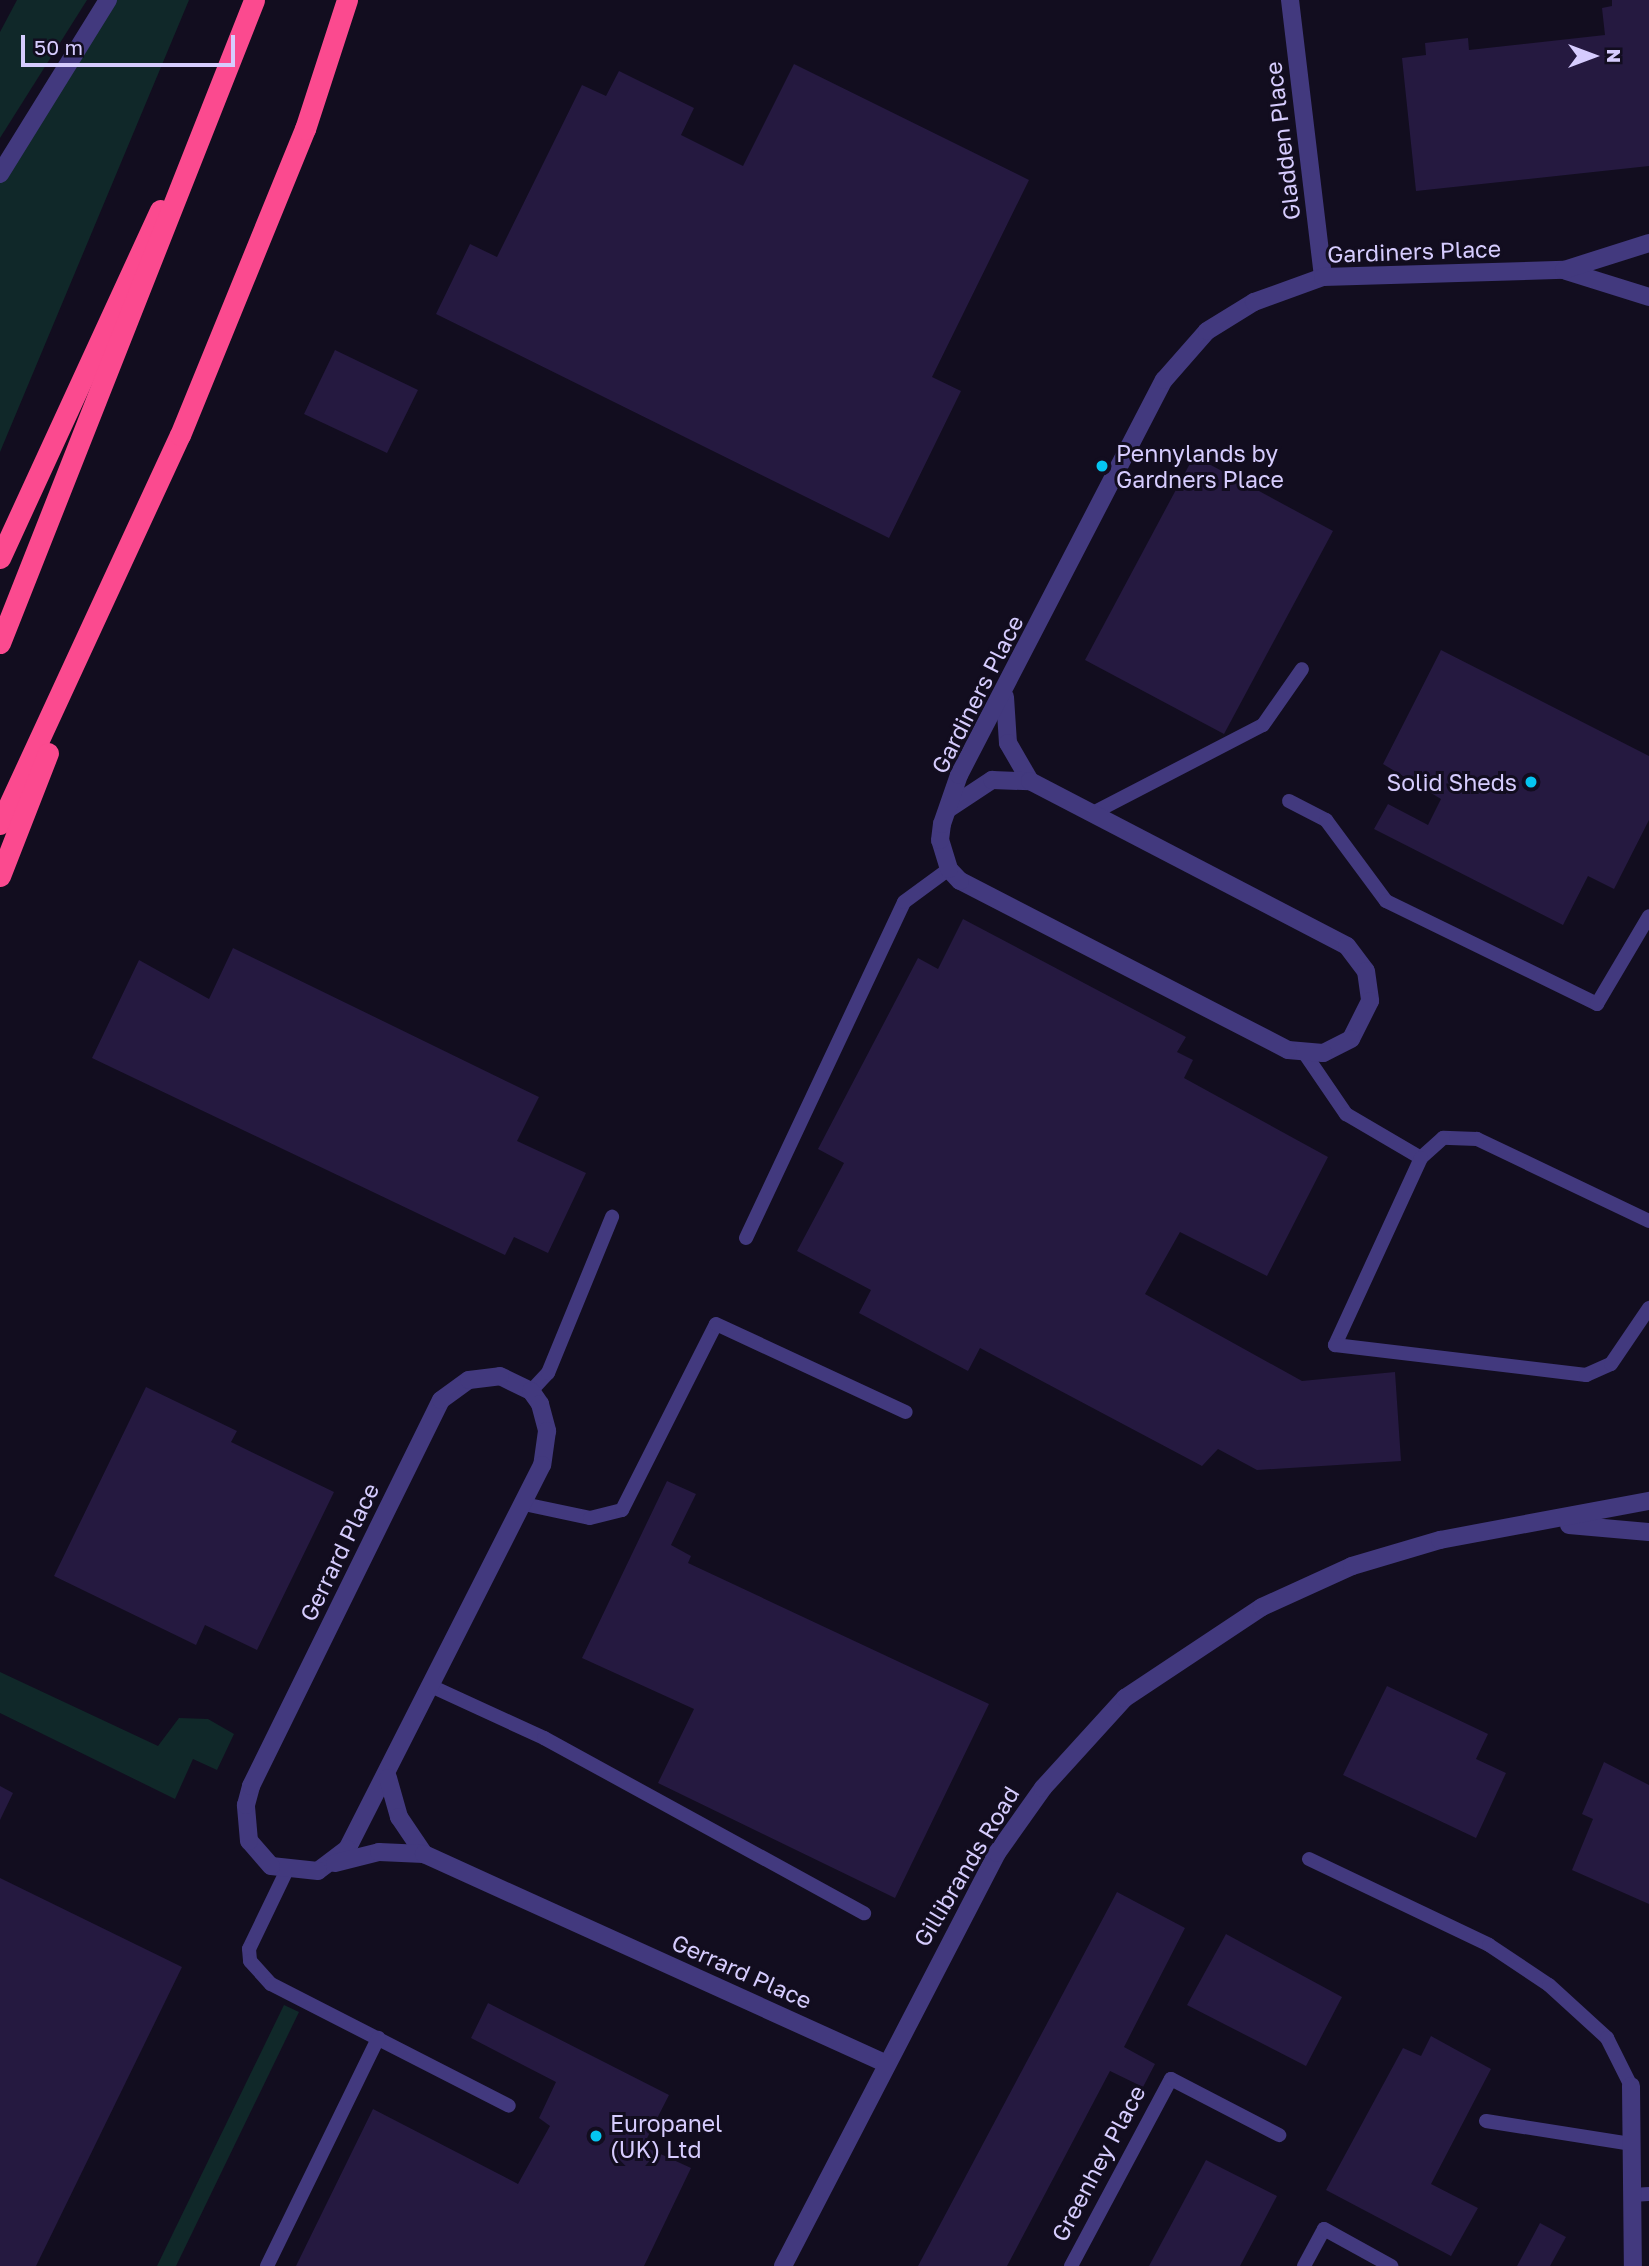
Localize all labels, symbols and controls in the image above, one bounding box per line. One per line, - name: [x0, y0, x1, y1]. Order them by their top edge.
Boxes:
- scale bar: [24, 21, 238, 65]
- north arrow: [1558, 21, 1628, 91]
- text: 50 m: [34, 34, 83, 60]
- text: N: [1603, 49, 1626, 63]
- street label: Gladden Place: [1259, 60, 1305, 222]
- street label: Gardiners Place: [1327, 234, 1501, 268]
- place label: Pennylands by Gardners Place: [1116, 439, 1284, 493]
- marker: Pennylands by Gardners Place: [1094, 458, 1110, 474]
- street label: Gardiners Place: [925, 610, 1029, 778]
- place label: Solid Sheds: [1387, 768, 1517, 796]
- marker: Solid Sheds: [1523, 774, 1539, 790]
- street label: Gerrard Place: [294, 1478, 384, 1626]
- street label: Gillibrands Road: [907, 1781, 1025, 1951]
- street label: Gerrard Place: [668, 1928, 816, 2014]
- street label: Greenhey Place: [1045, 2080, 1151, 2246]
- place label: Europanel (UK) Ltd: [610, 2109, 722, 2163]
- marker: Europanel (UK) Ltd: [588, 2128, 604, 2144]

